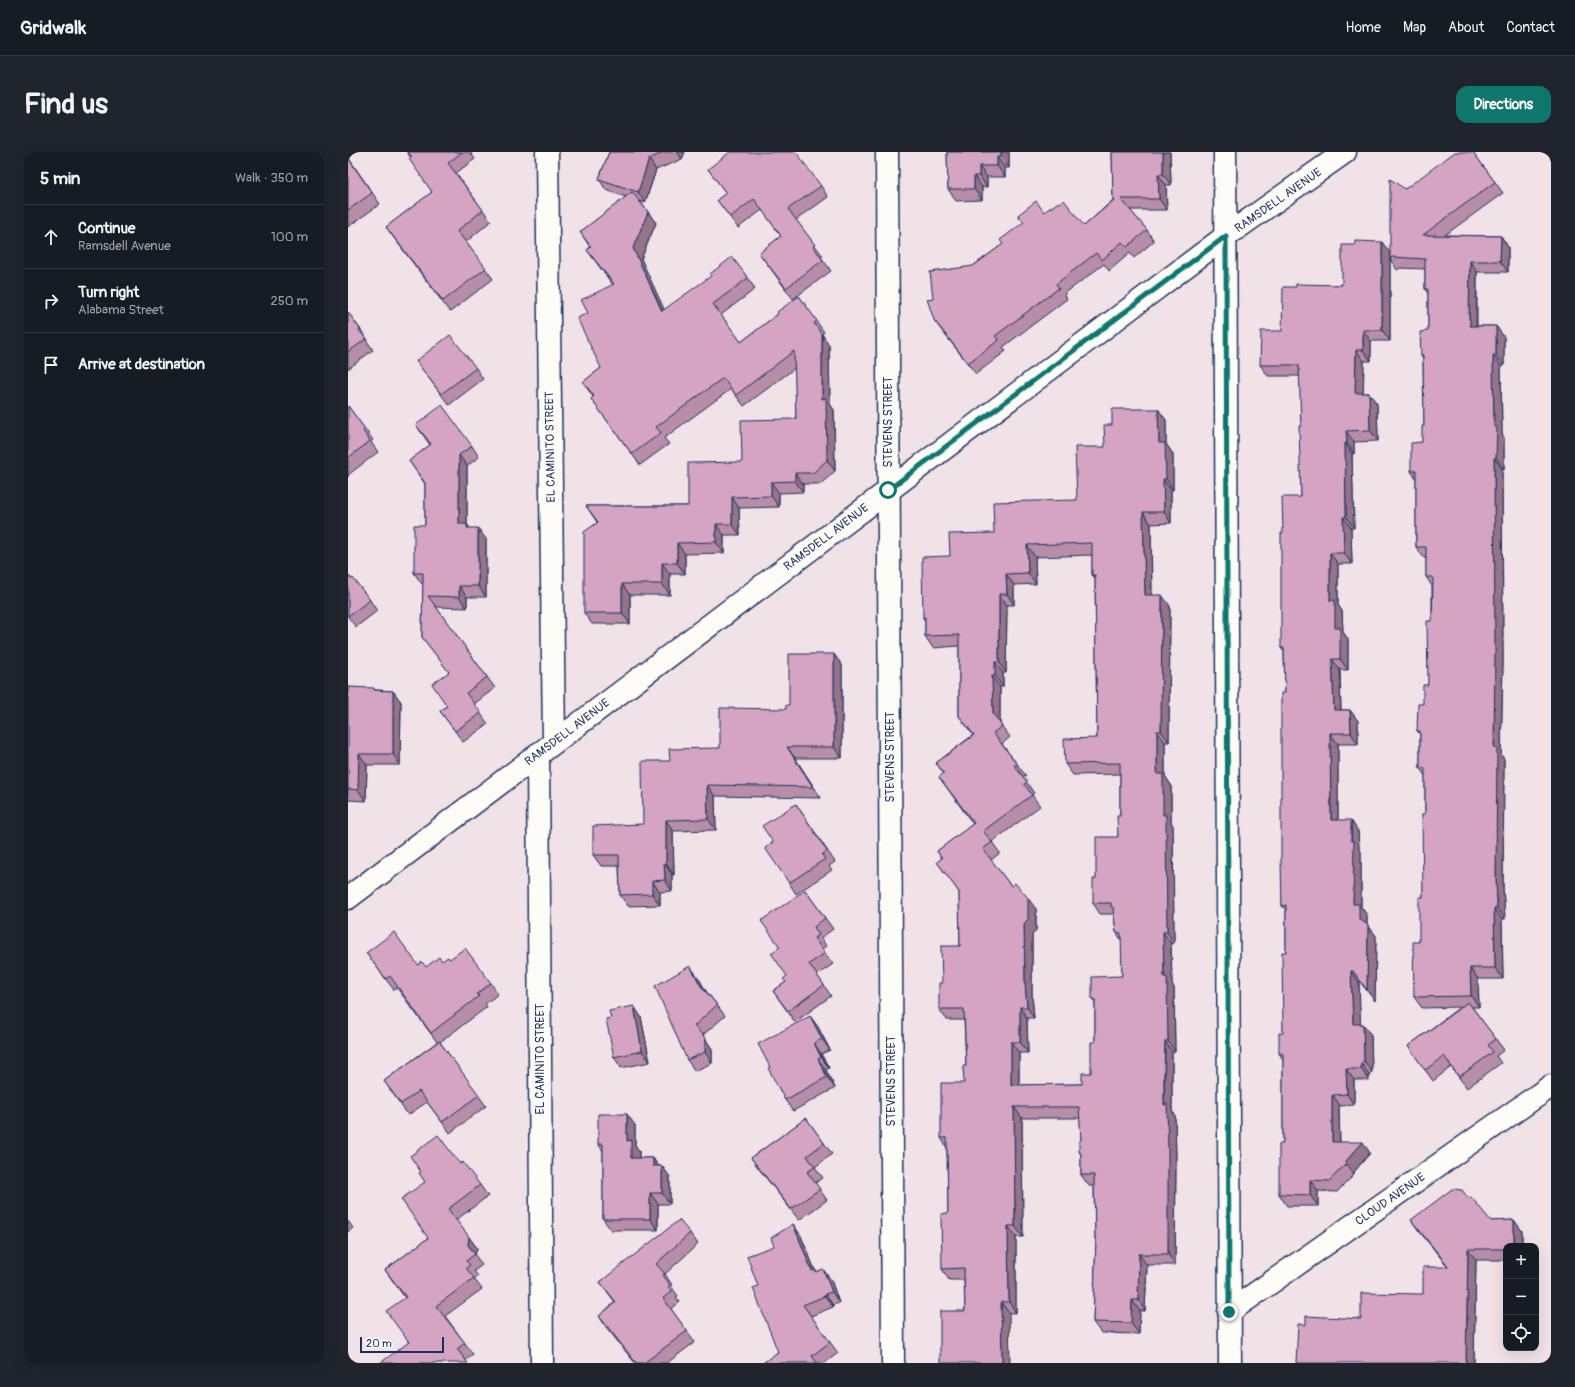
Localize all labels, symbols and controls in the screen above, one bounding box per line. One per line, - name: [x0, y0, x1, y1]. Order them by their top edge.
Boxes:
- text: Gridwalk: [20, 16, 86, 40]
- text: Home: [1346, 19, 1381, 36]
- text: Map: [1403, 19, 1426, 36]
- text: About: [1448, 19, 1484, 36]
- text: Contact: [1506, 19, 1555, 36]
- button: Directions: [1456, 86, 1551, 123]
- text: Find us: [24, 87, 108, 122]
- street label: RAMSDELL AVENUE: [1232, 165, 1325, 236]
- text: 5 min: [40, 168, 80, 189]
- text: Walk · 350 m: [235, 170, 308, 186]
- text: Continue: [78, 219, 136, 238]
- icon: ahead: [40, 226, 62, 248]
- text: 100 m: [271, 229, 308, 245]
- text: Ramsdell Avenue: [78, 238, 171, 254]
- text: Turn right: [78, 283, 139, 302]
- icon: right: [40, 290, 62, 312]
- text: 250 m: [270, 293, 308, 309]
- text: Alabama Street: [78, 302, 164, 318]
- icon: arrive: [40, 354, 62, 376]
- text: Arrive at destination: [78, 355, 205, 374]
- street label: STEVENS STREET: [881, 376, 896, 468]
- street label: EL CAMINITO STREET: [542, 391, 559, 503]
- route start: [879, 481, 897, 499]
- street label: RAMSDELL AVENUE: [781, 501, 872, 574]
- street label: RAMSDELL AVENUE: [522, 696, 613, 769]
- street label: STEVENS STREET: [883, 711, 898, 803]
- street label: EL CAMINITO STREET: [533, 1003, 548, 1114]
- street label: STEVENS STREET: [884, 1035, 899, 1127]
- street label: CLOUD AVENUE: [1352, 1170, 1428, 1229]
- map controls: [1503, 1243, 1539, 1351]
- button: +: [1503, 1243, 1539, 1279]
- button: −: [1503, 1279, 1539, 1315]
- route end: [1220, 1303, 1238, 1321]
- button: locate: [1503, 1315, 1539, 1351]
- scale bar: [360, 1335, 444, 1354]
- text: 20 m: [366, 1337, 392, 1350]

